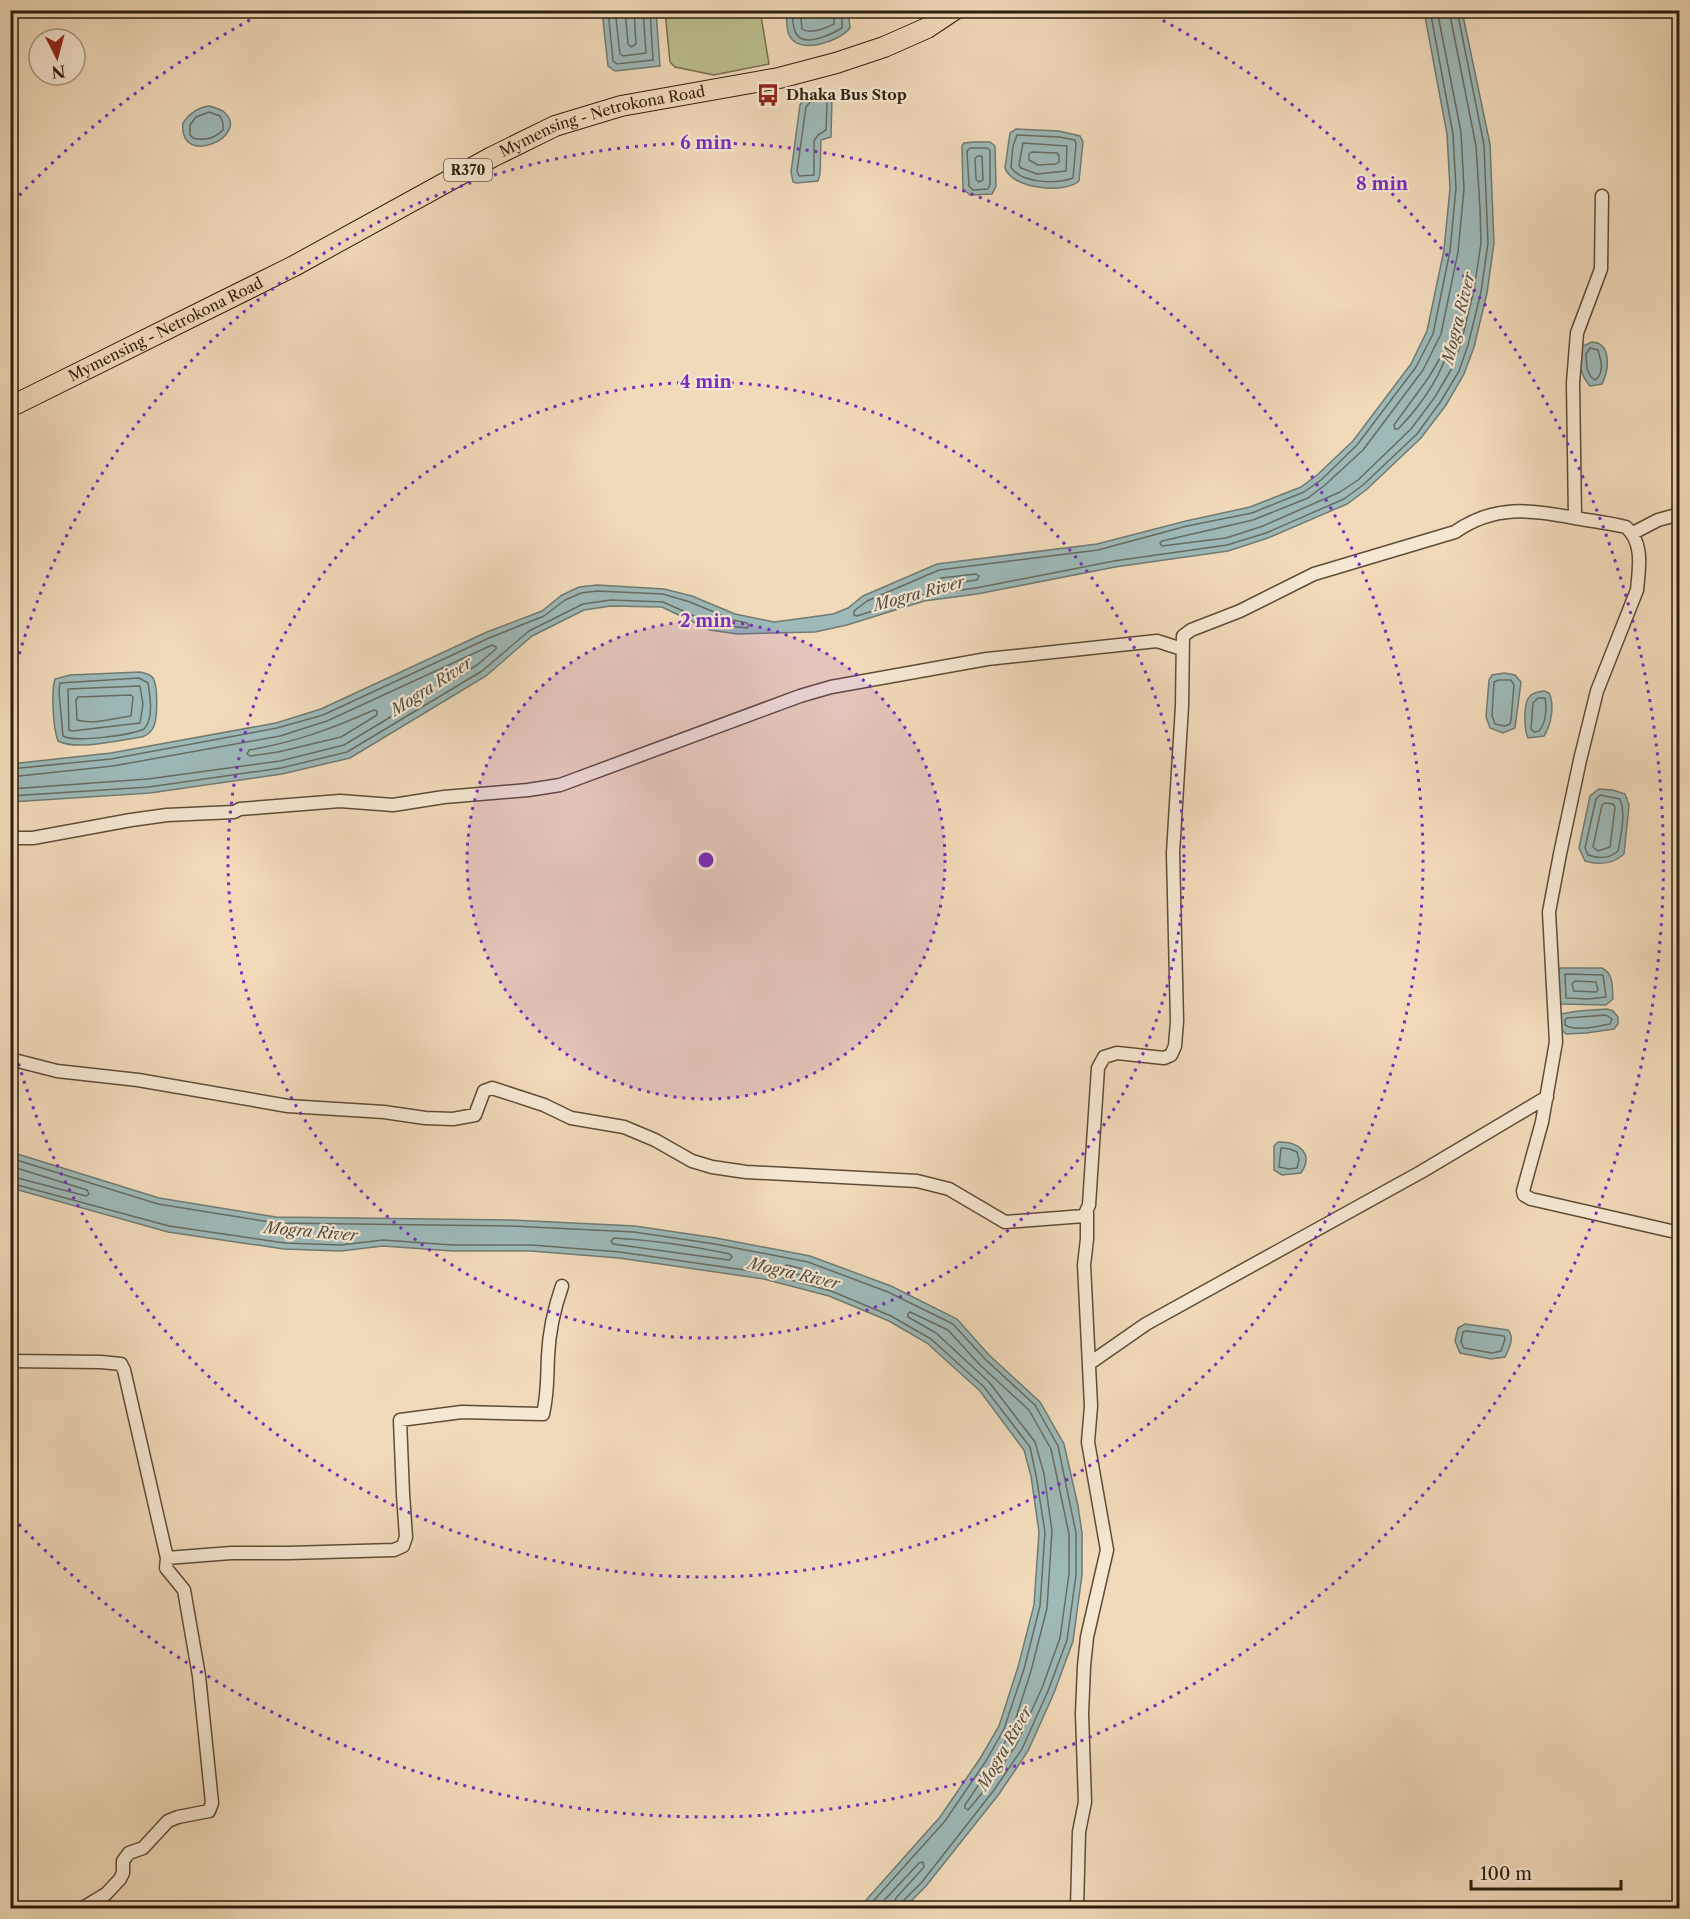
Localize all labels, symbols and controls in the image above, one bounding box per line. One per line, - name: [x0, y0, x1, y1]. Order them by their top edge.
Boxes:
- north arrow: [27, 27, 87, 87]
- text: N: [51, 61, 67, 83]
- street label: Mymensing - Netrokona Road: [496, 81, 706, 161]
- bus stop icon: Dhaka Bus Stop: [755, 82, 781, 108]
- place label: Dhaka Bus Stop: [786, 85, 907, 104]
- text: 6 min: [680, 132, 733, 154]
- road number: R370: [444, 159, 492, 181]
- text: 8 min: [1356, 173, 1409, 195]
- water label: Mogra River: [1436, 269, 1479, 368]
- street label: Mymensing - Netrokona Road: [65, 273, 266, 385]
- text: 4 min: [680, 371, 733, 393]
- water label: Mogra River: [869, 571, 968, 615]
- text: 2 min: [680, 610, 733, 632]
- water label: Mogra River: [385, 651, 477, 721]
- centre of rings: [696, 850, 716, 870]
- water label: Mogra River: [261, 1217, 360, 1245]
- water label: Mogra River: [744, 1252, 843, 1294]
- water label: Mogra River: [971, 1701, 1037, 1795]
- scale bar: [1471, 1853, 1621, 1891]
- text: 100 m: [1480, 1863, 1532, 1885]

